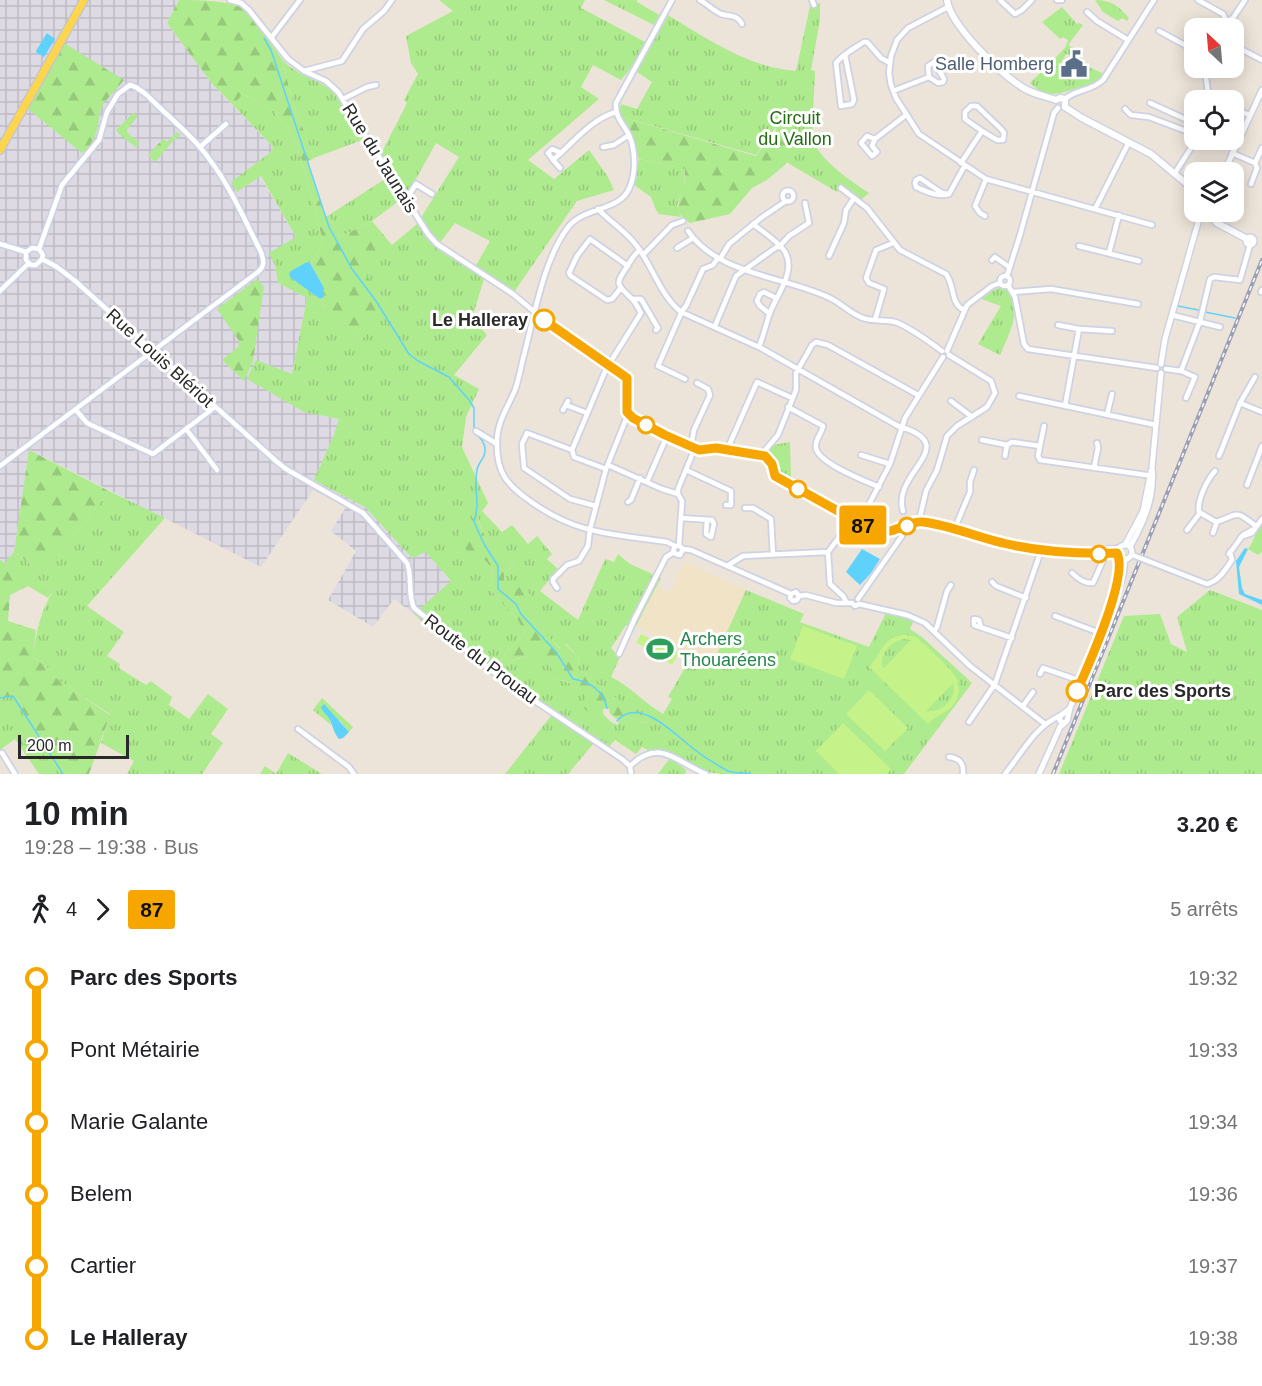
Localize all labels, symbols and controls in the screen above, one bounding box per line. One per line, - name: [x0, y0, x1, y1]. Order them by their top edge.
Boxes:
- north arrow: [1184, 18, 1244, 78]
- map controls: [1184, 18, 1244, 222]
- public building icon: Salle Homberg: [1059, 49, 1089, 79]
- place label: Salle Homberg: [935, 54, 1054, 74]
- button: locate: [1184, 90, 1244, 150]
- street label: Rue du Jaunais: [338, 100, 422, 216]
- park label: Circuit du Vallon: [758, 108, 832, 149]
- button: layers: [1184, 162, 1244, 222]
- street label: Rue Louis Blériot: [102, 305, 218, 411]
- marker: Le Halleray: [533, 309, 555, 331]
- place label: Le Halleray: [432, 310, 528, 330]
- unlabelled marker: [637, 416, 655, 434]
- unlabelled marker: [789, 480, 807, 498]
- line badge: 87: [836, 506, 890, 544]
- text: 87: [851, 514, 875, 537]
- unlabelled marker: [898, 517, 916, 535]
- unlabelled marker: [1090, 545, 1108, 563]
- street label: Route du Prouau: [421, 610, 541, 708]
- place label: Archers Thouaréens: [680, 629, 776, 670]
- sports icon: Archers Thouaréens: [645, 634, 675, 664]
- marker: Parc des Sports: [1066, 680, 1088, 702]
- place label: Parc des Sports: [1094, 681, 1231, 701]
- scale bar: [18, 732, 129, 760]
- text: 200 m: [27, 737, 71, 754]
- text: 10 min: [24, 795, 129, 832]
- text: 3.20 €: [1177, 812, 1238, 837]
- text: 19:28 – 19:38 · Bus: [24, 836, 199, 858]
- icon: walk: [24, 893, 57, 926]
- icon: forward: [86, 893, 119, 926]
- text: 4: [66, 898, 77, 920]
- text: 87: [140, 898, 163, 921]
- text: 5 arrêts: [1170, 898, 1238, 920]
- text: Parc des Sports: [70, 965, 238, 990]
- text: 19:32: [1188, 967, 1238, 989]
- text: Pont Métairie: [70, 1037, 200, 1062]
- text: 19:33: [1188, 1039, 1238, 1061]
- text: Marie Galante: [70, 1109, 208, 1134]
- text: 19:34: [1188, 1111, 1238, 1133]
- text: Belem: [70, 1181, 132, 1206]
- text: 19:36: [1188, 1183, 1238, 1205]
- text: Cartier: [70, 1253, 136, 1278]
- text: 19:37: [1188, 1255, 1238, 1277]
- text: Le Halleray: [70, 1325, 187, 1350]
- text: 19:38: [1188, 1327, 1238, 1349]

